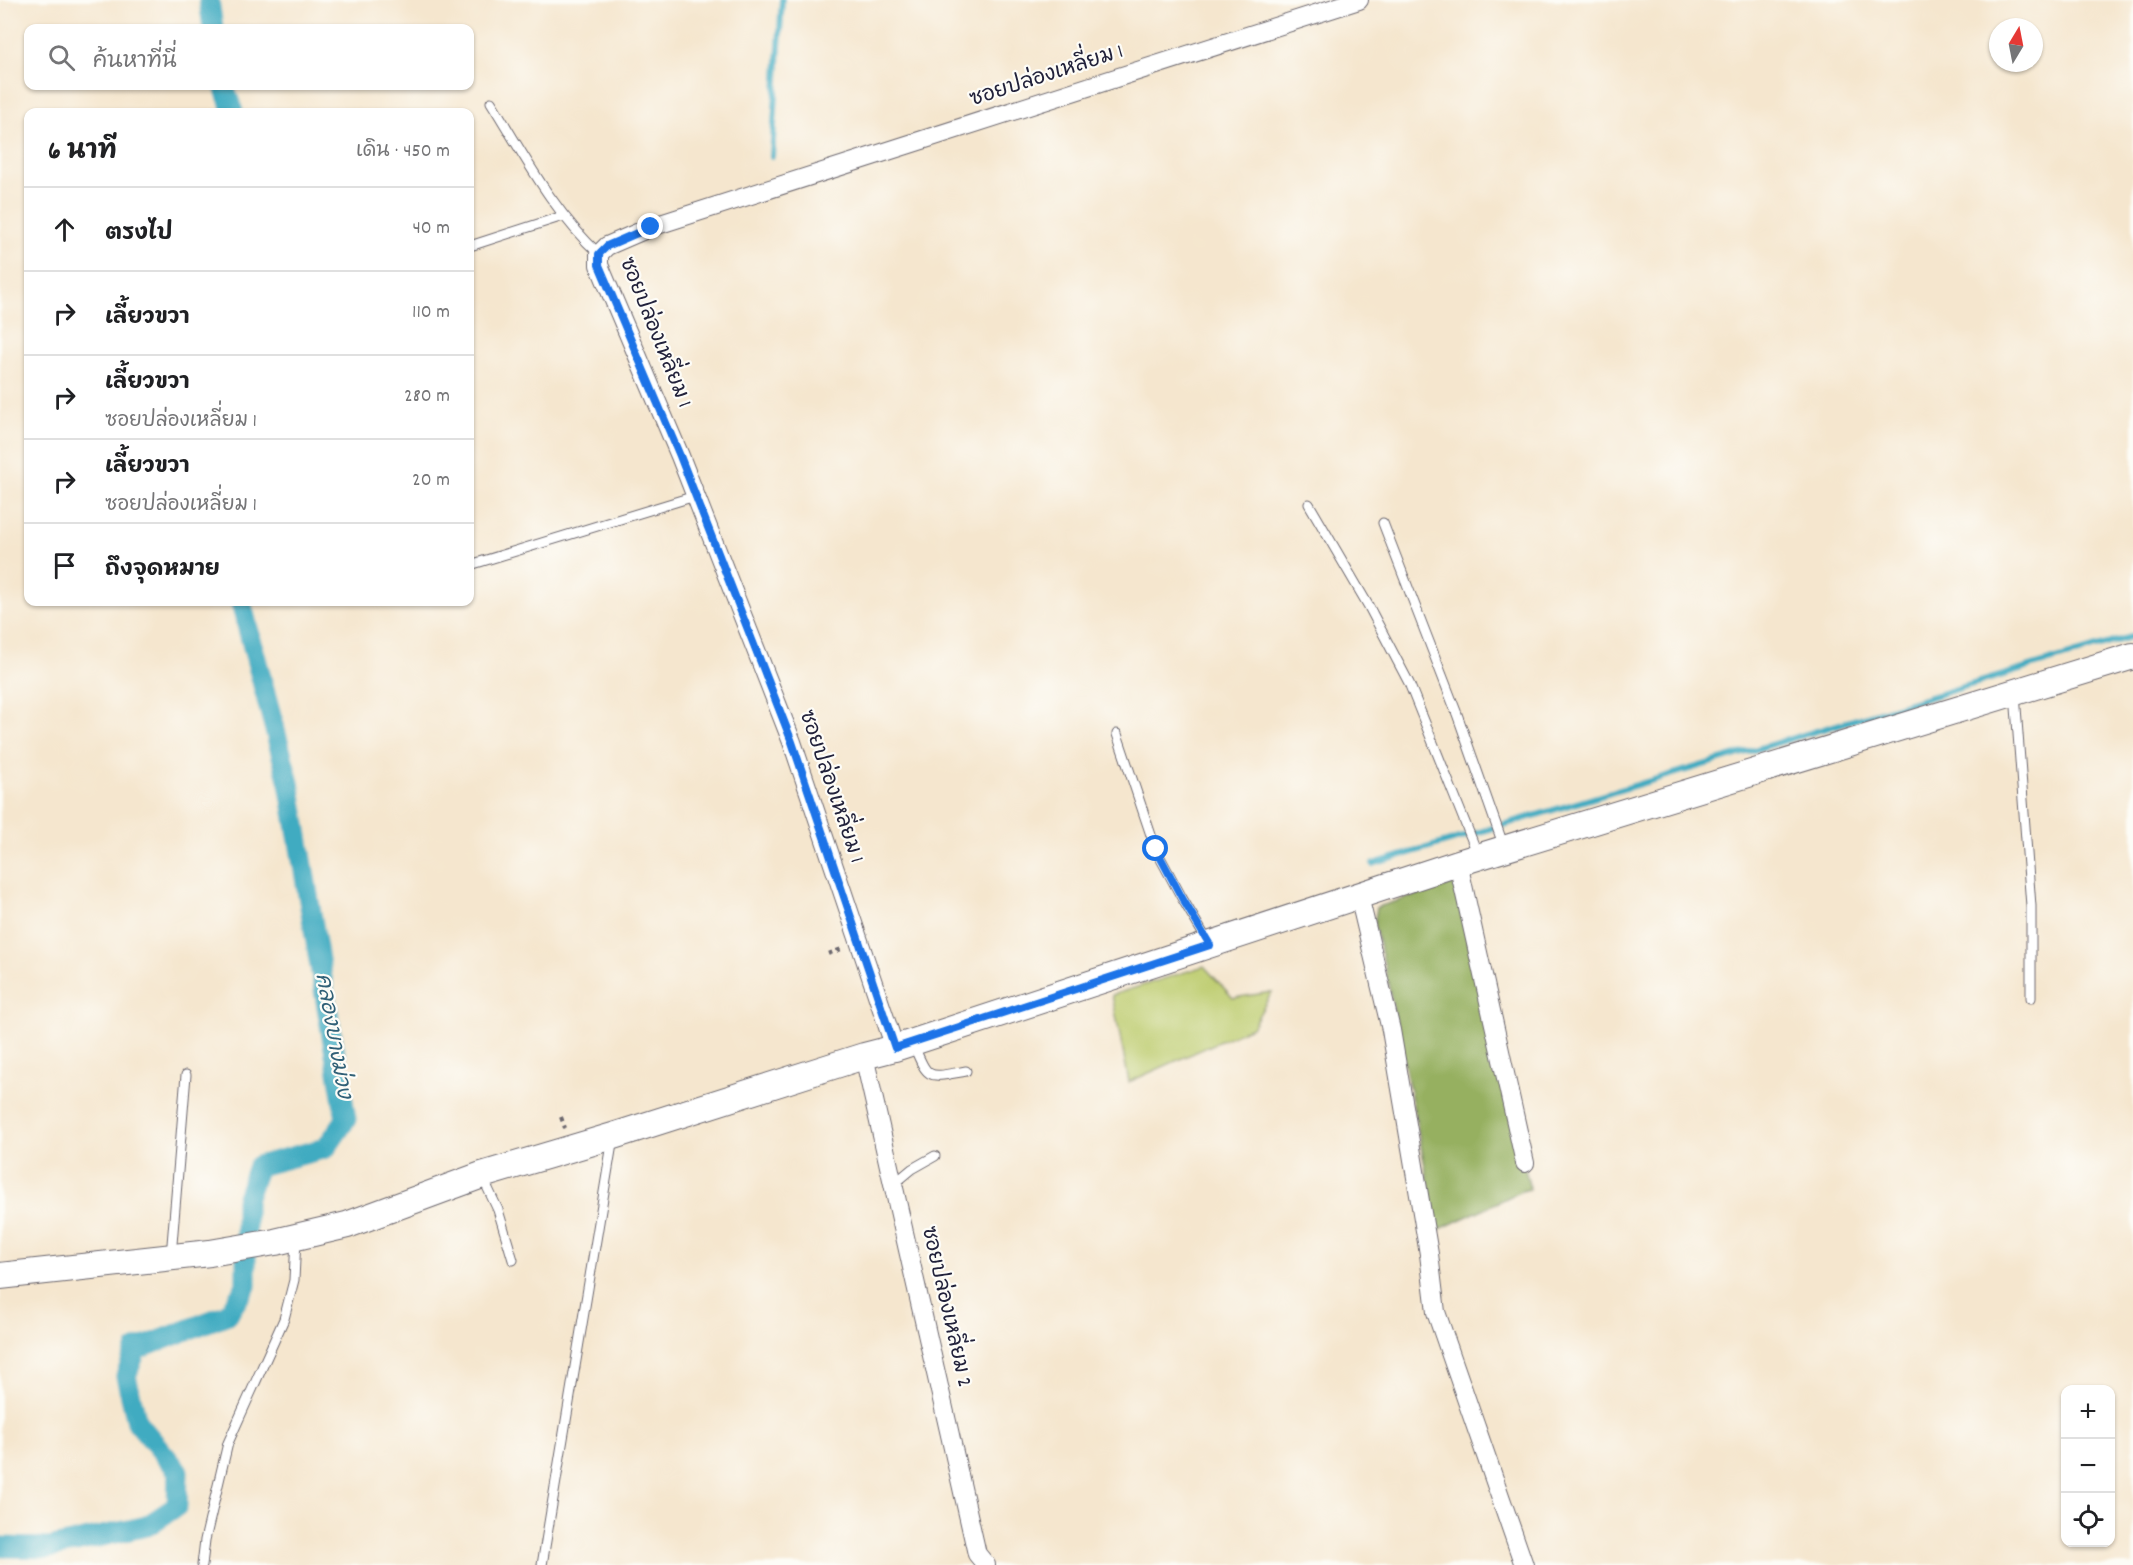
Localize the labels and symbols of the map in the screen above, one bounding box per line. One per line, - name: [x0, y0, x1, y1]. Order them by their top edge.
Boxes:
- north arrow: [1989, 18, 2043, 72]
- street label: ซอยปล่องเหลี่ยม 1: [965, 32, 1128, 116]
- route end: [637, 213, 663, 239]
- street label: ซอยปล่องเหลี่ยม 1: [610, 251, 703, 413]
- street label: ซอยปล่องเหลี่ยม 1: [790, 705, 876, 867]
- route start: [1142, 835, 1168, 861]
- water label: คลองบางม่วง: [306, 971, 360, 1103]
- street label: ซอยปล่องเหลี่ยม 2: [912, 1222, 984, 1390]

